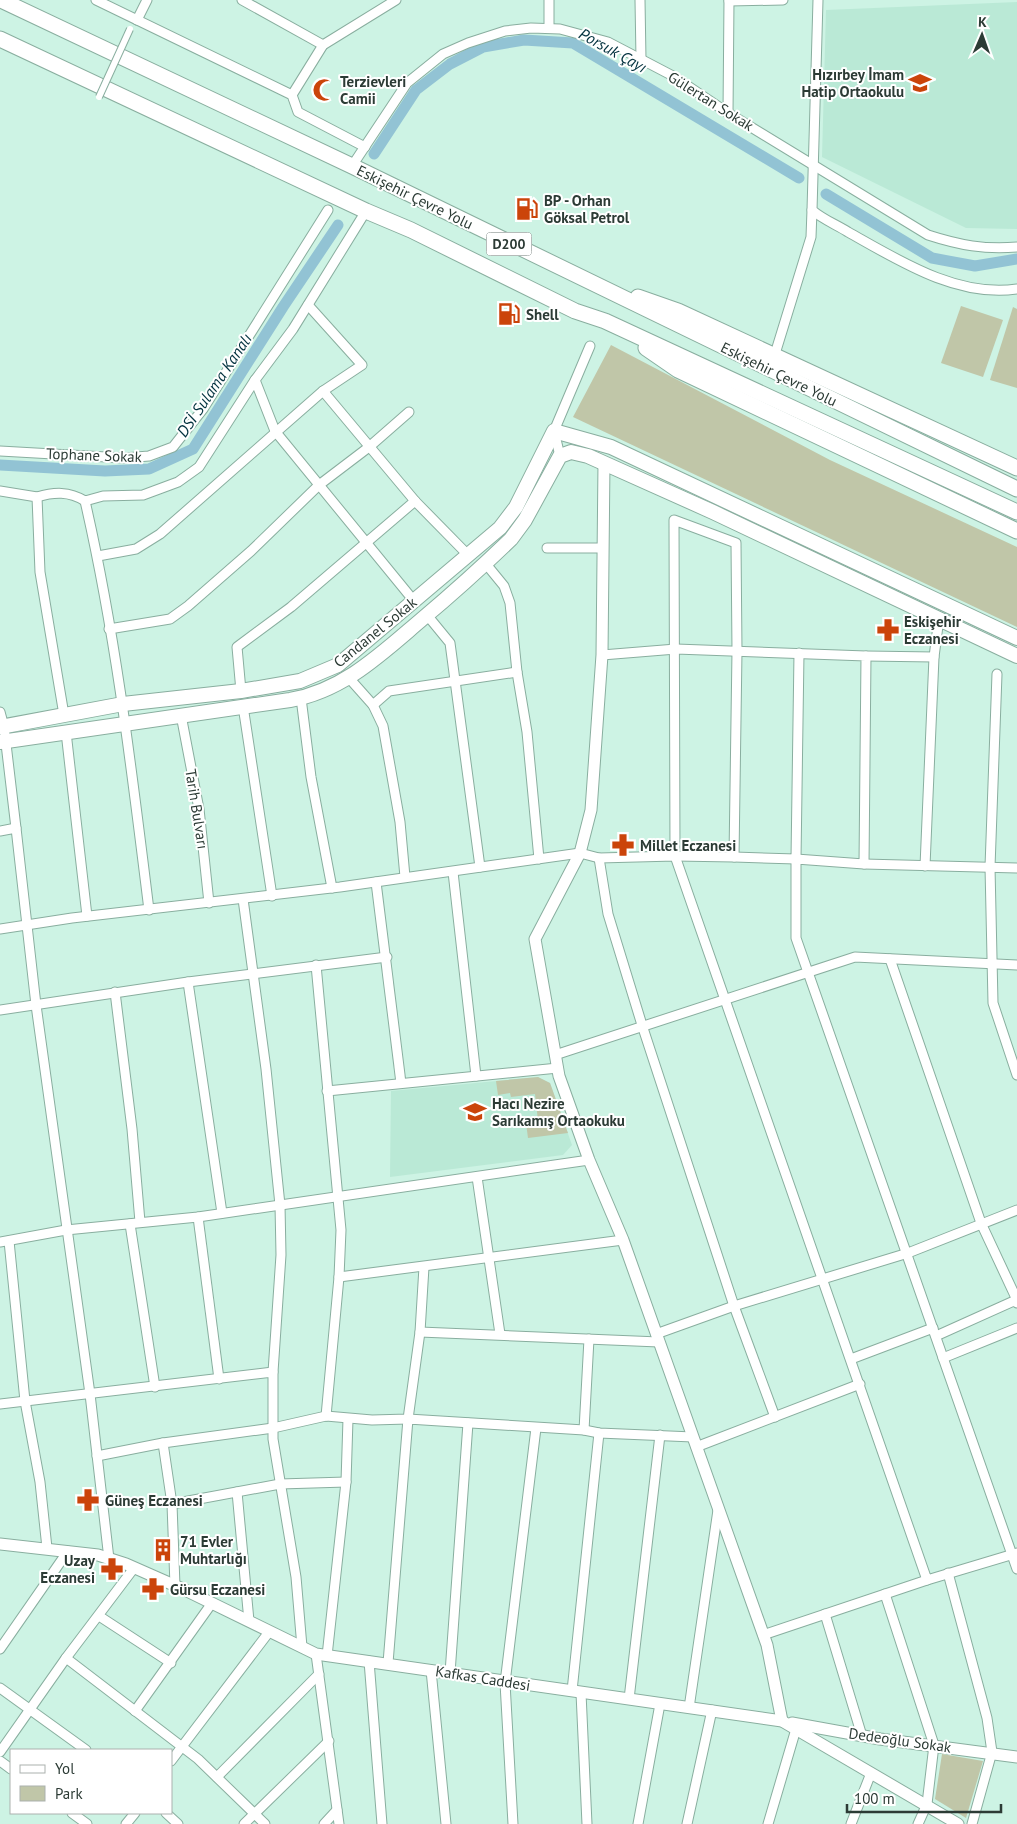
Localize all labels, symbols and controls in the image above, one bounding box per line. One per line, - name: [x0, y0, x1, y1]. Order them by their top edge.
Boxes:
- north arrow: [957, 10, 1007, 60]
- text: K: [978, 13, 987, 31]
- water label: Porsuk Çayı: [576, 23, 650, 77]
- place label: Hızırbey İmam Hatip Ortaokulu: [801, 65, 904, 101]
- street label: Gülertan Sokak: [665, 67, 758, 135]
- school or university icon: Hızırbey İmam Hatip Ortaokulu: [907, 70, 933, 96]
- place label: Terzievleri Camii: [340, 72, 406, 108]
- mosque icon: Terzievleri Camii: [311, 77, 337, 103]
- street label: Eskişehir Çevre Yolu: [354, 161, 476, 233]
- place label: BP - Orhan Göksal Petrol: [544, 191, 630, 227]
- fuel station icon: BP - Orhan Göksal Petrol: [514, 196, 540, 222]
- road number: D200: [486, 232, 532, 255]
- fuel station icon: Shell: [496, 301, 522, 327]
- place label: Shell: [526, 305, 559, 324]
- water label: DSİ Sulama Kanalı: [172, 329, 256, 441]
- street label: Eskişehir Çevre Yolu: [718, 338, 840, 410]
- street label: Tophane Sokak: [46, 444, 143, 466]
- street label: Candanel Sokak: [330, 592, 421, 671]
- place label: Eskişehir Eczanesi: [904, 612, 962, 648]
- pharmacy icon: Eskişehir Eczanesi: [875, 617, 901, 643]
- street label: Tarih Bulvarı: [181, 768, 213, 850]
- pharmacy icon: Millet Eczanesi: [610, 832, 636, 858]
- place label: Millet Eczanesi: [640, 836, 736, 855]
- place label: Hacı Nezire Sarıkamış Ortaokuku: [492, 1094, 625, 1130]
- school or university icon: Hacı Nezire Sarıkamış Ortaokuku: [462, 1099, 488, 1125]
- pharmacy icon: Güneş Eczanesi: [75, 1487, 101, 1513]
- place label: Güneş Eczanesi: [105, 1491, 203, 1510]
- place label: 71 Evler Muhtarlığı: [180, 1532, 247, 1568]
- building icon: 71 Evler Muhtarlığı: [150, 1537, 176, 1563]
- place label: Uzay Eczanesi: [40, 1551, 96, 1587]
- pharmacy icon: Uzay Eczanesi: [99, 1556, 125, 1582]
- pharmacy icon: Gürsu Eczanesi: [140, 1576, 166, 1602]
- place label: Gürsu Eczanesi: [170, 1580, 265, 1599]
- street label: Kafkas Caddesi: [434, 1661, 532, 1695]
- street label: Dedeoğlu Sokak: [848, 1723, 953, 1757]
- legend: [10, 1749, 172, 1814]
- text: Yol: [55, 1759, 75, 1778]
- scale bar: [847, 1782, 1001, 1814]
- text: Park: [55, 1784, 83, 1803]
- text: 100 m: [854, 1789, 895, 1808]

